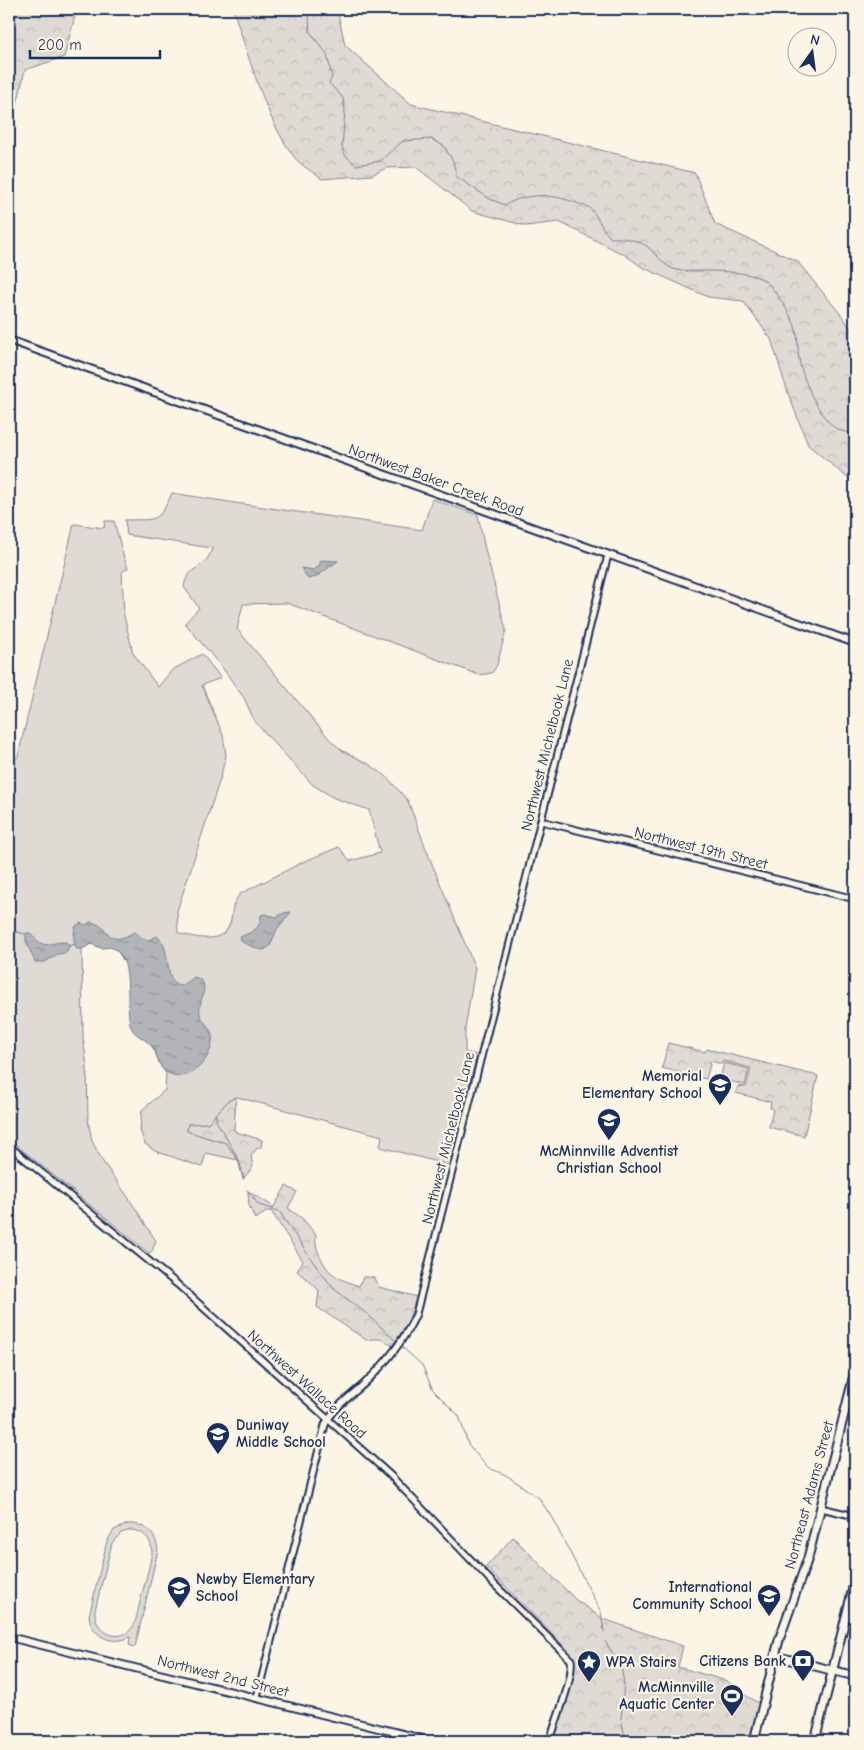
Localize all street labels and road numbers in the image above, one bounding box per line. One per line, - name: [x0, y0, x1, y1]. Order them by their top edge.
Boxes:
- street label: Northwest Baker Creek Road: [346, 440, 526, 520]
- street label: Northwest Michelbook Lane: [517, 657, 577, 833]
- street label: Northwest 19th Street: [633, 823, 770, 873]
- street label: Northwest Michelbook Lane: [418, 1050, 478, 1226]
- street label: Northwest Wallace Road: [244, 1326, 370, 1442]
- street label: Northeast Adams Street: [781, 1418, 838, 1571]
- street label: Northwest 2nd Street: [156, 1651, 291, 1701]

